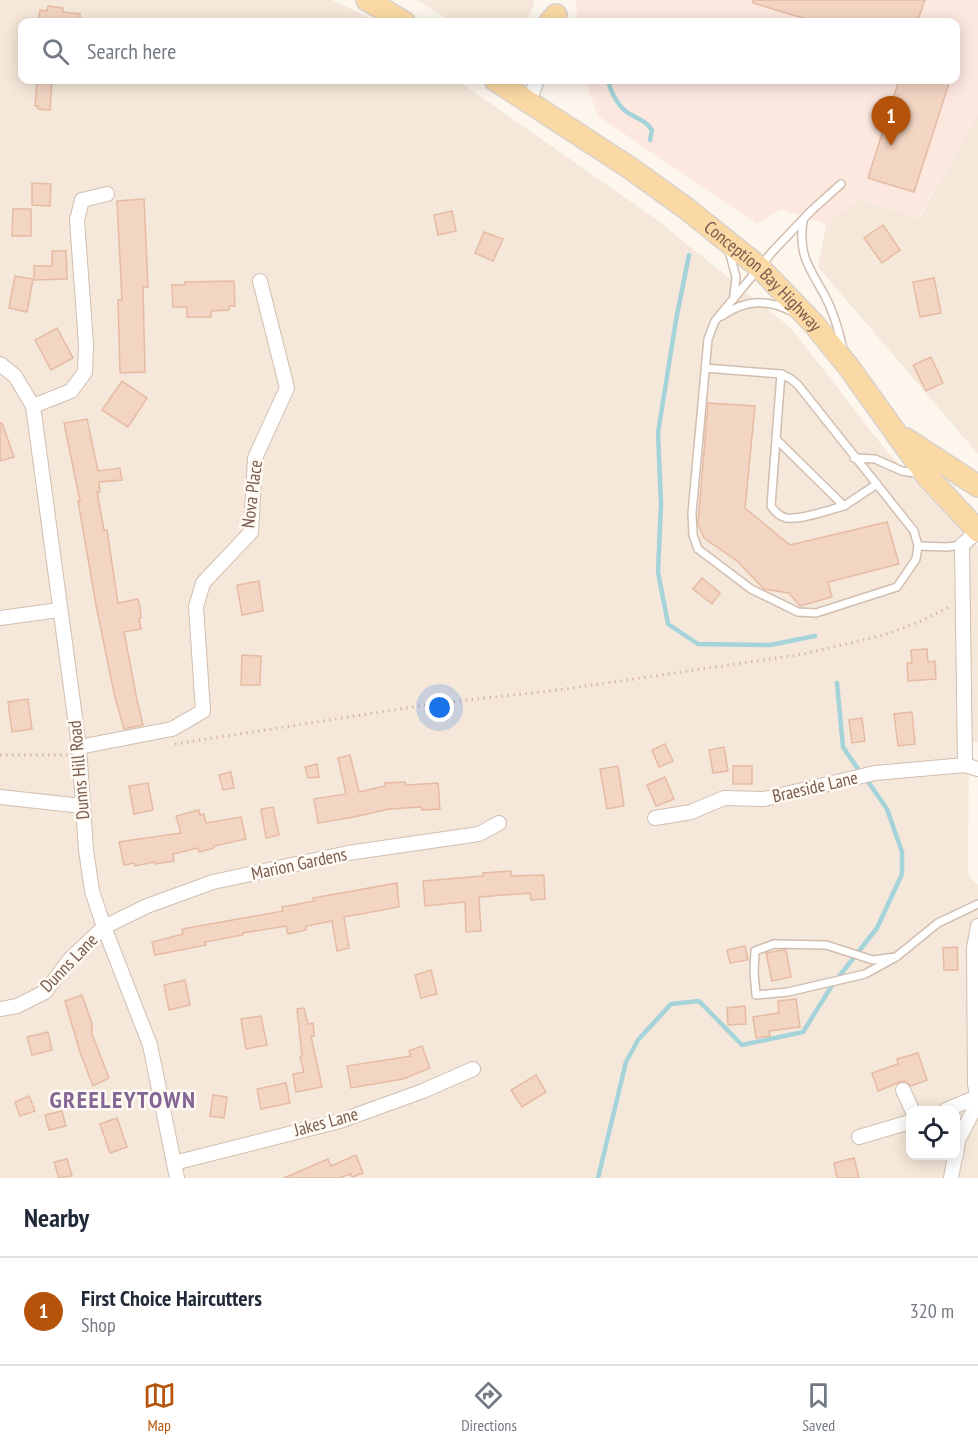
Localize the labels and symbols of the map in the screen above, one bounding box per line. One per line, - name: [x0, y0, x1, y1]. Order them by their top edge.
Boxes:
- pin: 1: [872, 96, 910, 146]
- street label: Conception Bay Highway: [700, 215, 827, 336]
- street label: Nova Place: [236, 459, 267, 529]
- your location: [425, 693, 454, 722]
- street label: Dunns Hill Road: [63, 720, 94, 821]
- street label: Braeside Lane: [770, 766, 860, 807]
- street label: Marion Gardens: [249, 842, 349, 885]
- street label: Dunns Lane: [35, 929, 102, 997]
- district label: GREELEYTOWN: [50, 1084, 196, 1115]
- street label: Jakes Lane: [290, 1102, 360, 1141]

